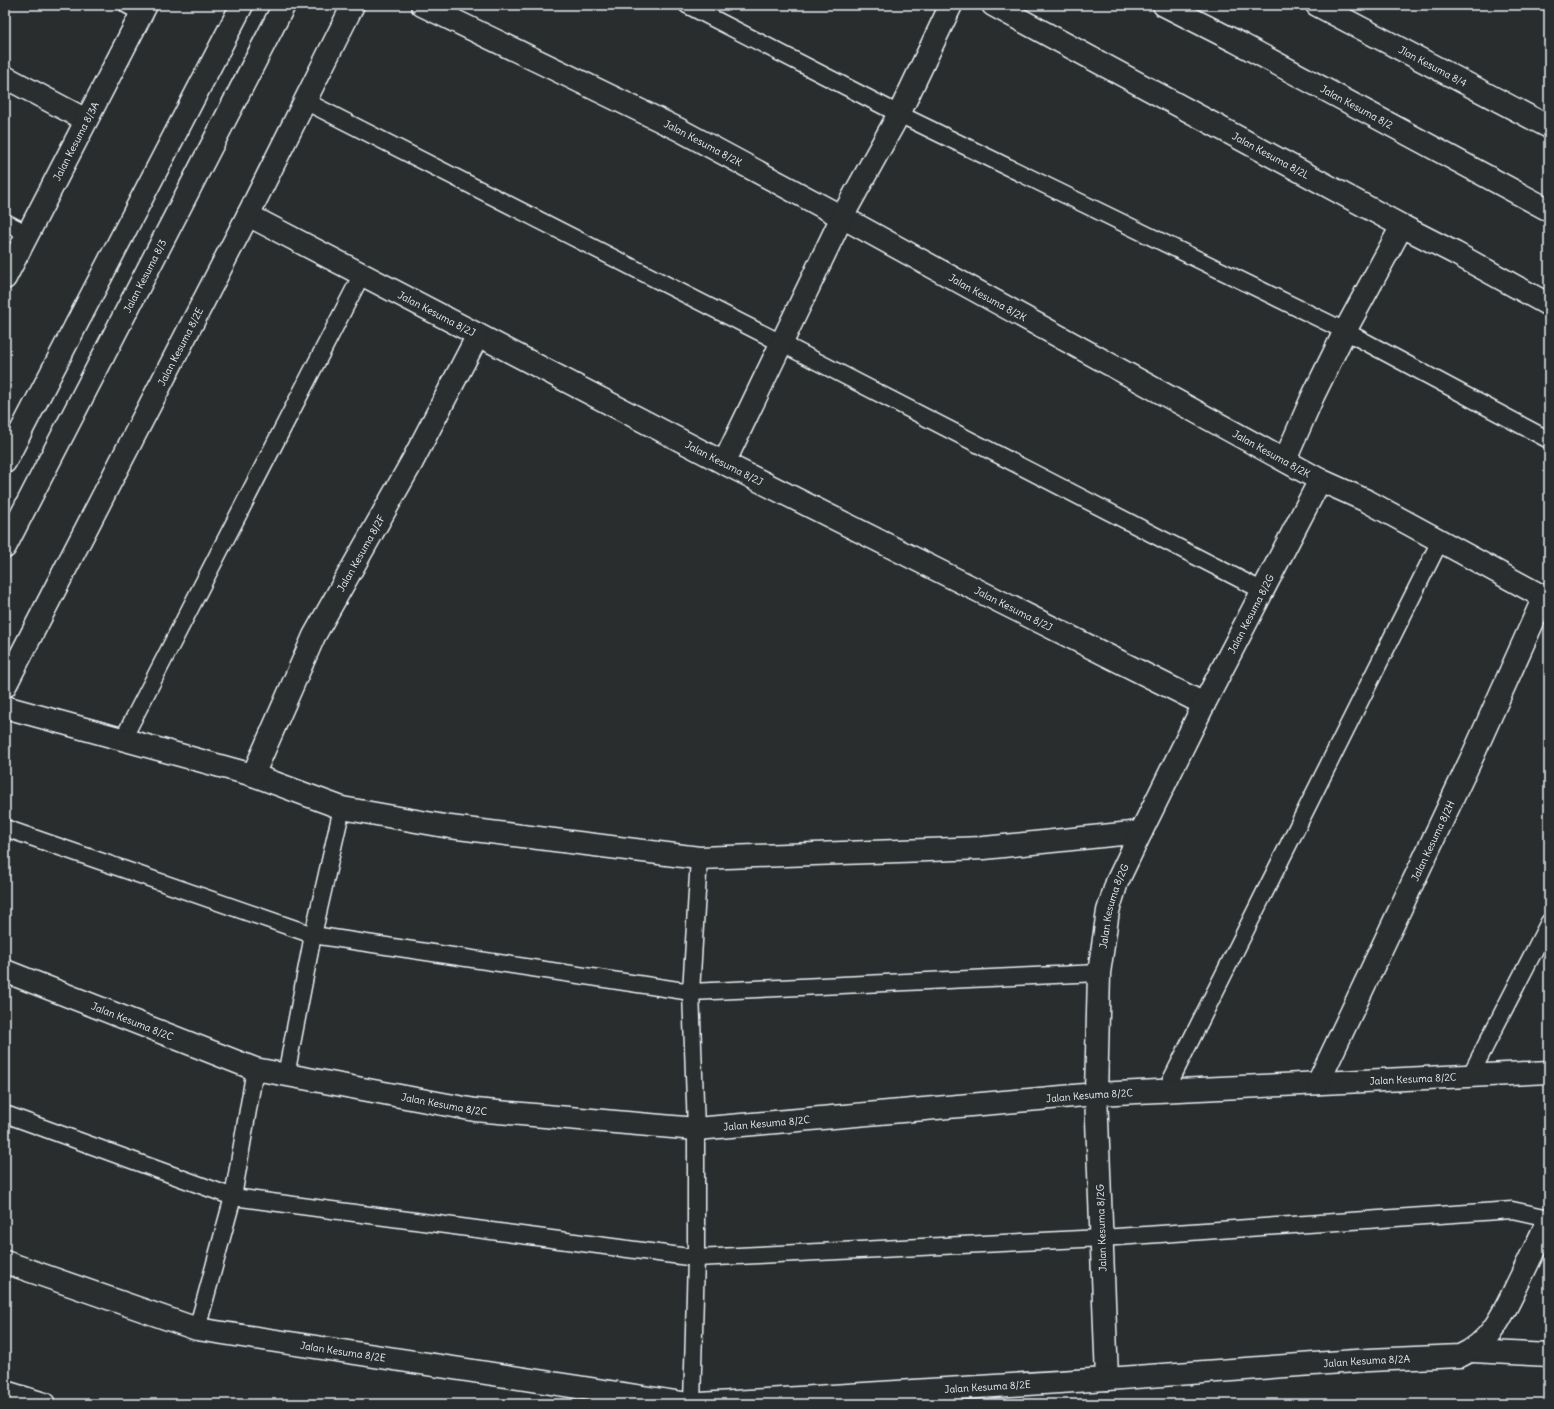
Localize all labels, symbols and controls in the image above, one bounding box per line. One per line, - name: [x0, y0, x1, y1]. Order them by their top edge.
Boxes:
- street label: Jlan Kesuma 8/4: [1396, 43, 1469, 90]
- street label: Jalan Kesuma 8/2: [1318, 82, 1396, 132]
- street label: Jalan Kesuma 8/3A: [50, 99, 102, 183]
- street label: Jalan Kesuma 8/2K: [662, 117, 745, 170]
- street label: Jalan Kesuma 8/2L: [1230, 130, 1312, 182]
- street label: Jalan Kesuma 8/3: [121, 237, 169, 315]
- street label: Jalan Kesuma 8/2K: [946, 271, 1029, 325]
- street label: Jalan Kesuma 8/2J: [396, 288, 478, 339]
- street label: Jalan Kesuma 8/2E: [155, 305, 206, 388]
- street label: Jalan Kesuma 8/2K: [1230, 427, 1313, 481]
- street label: Jalan Kesuma 8/2J: [683, 438, 765, 489]
- street label: Jalan Kesuma 8/2F: [334, 512, 388, 594]
- street label: Jalan Kesuma 8/2G: [1225, 572, 1277, 656]
- street label: Jalan Kesuma 8/2J: [972, 584, 1055, 634]
- street label: Jalan Kesuma 8/2H: [1408, 799, 1458, 883]
- street label: Jalan Kesuma 8/2G: [1097, 862, 1132, 949]
- street label: Jalan Kesuma 8/2C: [89, 1000, 176, 1044]
- street label: Jalan Kesuma 8/2C: [1369, 1070, 1457, 1088]
- street label: Jalan Kesuma 8/2C: [1045, 1086, 1134, 1105]
- street label: Jalan Kesuma 8/2C: [400, 1090, 488, 1118]
- street label: Jalan Kesuma 8/2C: [723, 1113, 811, 1134]
- street label: Jalan Kesuma 8/2G: [1093, 1184, 1110, 1272]
- street label: Jalan Kesuma 8/2E: [299, 1339, 387, 1365]
- street label: Jalan Kesuma 8/2A: [1323, 1352, 1411, 1370]
- street label: Jalan Kesuma 8/2E: [944, 1378, 1031, 1396]

